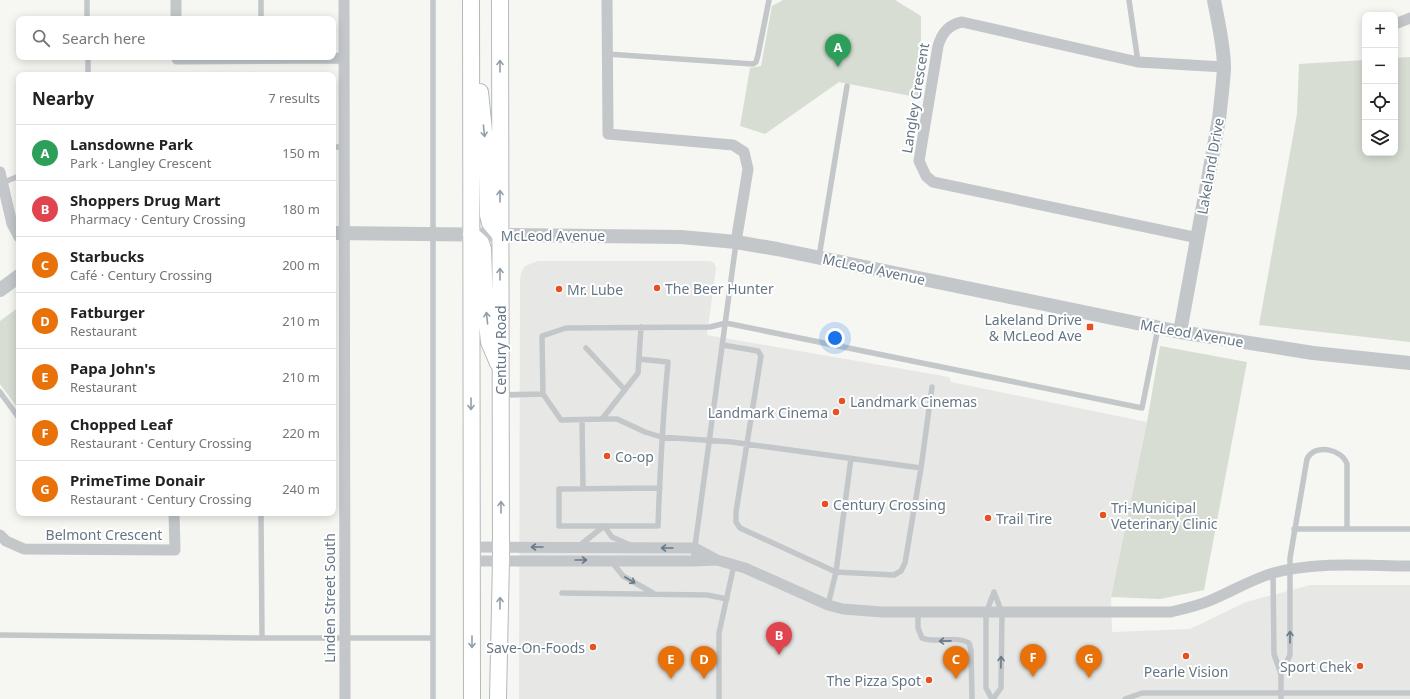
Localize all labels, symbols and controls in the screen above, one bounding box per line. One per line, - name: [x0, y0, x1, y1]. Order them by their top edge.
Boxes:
- map controls: [1362, 12, 1398, 156]
- button: +: [1362, 12, 1398, 48]
- search box: [16, 16, 336, 60]
- icon: search: [30, 27, 52, 49]
- text: Search here: [62, 28, 145, 48]
- pin: A: [825, 34, 851, 67]
- street label: Langley Crescent: [897, 41, 933, 155]
- button: −: [1362, 48, 1398, 84]
- one-way arrow: [496, 60, 504, 73]
- button: locate: [1362, 84, 1398, 120]
- text: Nearby: [32, 87, 94, 110]
- text: 7 results: [268, 89, 320, 107]
- street label: Lakeland Drive: [1192, 116, 1228, 216]
- button: layers: [1362, 120, 1398, 156]
- one-way arrow: [480, 124, 488, 137]
- text: Lansdowne Park: [70, 134, 193, 154]
- text: A: [41, 144, 50, 162]
- text: 150 m: [282, 144, 320, 162]
- text: Park · Langley Crescent: [70, 154, 211, 172]
- text: Shoppers Drug Mart: [70, 190, 221, 210]
- one-way arrow: [496, 190, 504, 203]
- text: B: [41, 200, 49, 218]
- text: 180 m: [282, 200, 320, 218]
- text: Pharmacy · Century Crossing: [70, 210, 246, 228]
- street label: McLeod Avenue: [501, 226, 605, 245]
- text: Starbucks: [70, 246, 144, 266]
- street label: McLeod Avenue: [821, 249, 927, 289]
- text: C: [41, 256, 49, 274]
- text: 200 m: [282, 256, 320, 274]
- text: Café · Century Crossing: [70, 266, 212, 284]
- one-way arrow: [496, 268, 504, 281]
- place label: The Beer Hunter: [665, 279, 774, 298]
- place label: Mr. Lube: [567, 280, 623, 299]
- marker: The Beer Hunter: [652, 283, 662, 293]
- marker: Mr. Lube: [554, 284, 564, 294]
- text: Fatburger: [70, 302, 145, 322]
- street label: Century Road: [491, 305, 510, 395]
- place label: Lakeland Drive & McLeod Ave: [984, 310, 1082, 345]
- text: D: [40, 312, 50, 330]
- text: 210 m: [282, 312, 320, 330]
- one-way arrow: [483, 312, 490, 325]
- street label: McLeod Avenue: [1139, 315, 1245, 351]
- text: Restaurant: [70, 322, 137, 340]
- marker: Lakeland Drive & McLeod Ave: [1085, 322, 1095, 332]
- your location: [825, 328, 845, 348]
- text: Papa John's: [70, 358, 155, 378]
- text: E: [41, 368, 49, 386]
- text: 210 m: [282, 368, 320, 386]
- text: Restaurant: [70, 378, 137, 396]
- place label: Landmark Cinemas: [850, 392, 977, 411]
- marker: Landmark Cinemas: [837, 396, 847, 406]
- one-way arrow: [467, 397, 475, 410]
- place label: Landmark Cinema: [708, 403, 828, 422]
- marker: Landmark Cinema: [831, 407, 841, 417]
- text: Chopped Leaf: [70, 414, 172, 434]
- text: F: [41, 424, 49, 442]
- text: 220 m: [282, 424, 320, 442]
- text: Restaurant · Century Crossing: [70, 434, 252, 452]
- place label: Co-op: [615, 447, 654, 466]
- marker: Co-op: [602, 451, 612, 461]
- text: PrimeTime Donair: [70, 470, 205, 490]
- text: G: [40, 480, 50, 498]
- text: 240 m: [282, 480, 320, 498]
- text: Restaurant · Century Crossing: [70, 490, 252, 508]
- place label: Century Crossing: [833, 495, 946, 514]
- place label: Tri-Municipal Veterinary Clinic: [1111, 498, 1218, 533]
- marker: Century Crossing: [820, 499, 830, 509]
- one-way arrow: [497, 501, 505, 514]
- place label: Trail Tire: [996, 509, 1052, 528]
- marker: Tri-Municipal Veterinary Clinic: [1098, 510, 1108, 520]
- marker: Trail Tire: [983, 513, 993, 523]
- street label: Belmont Crescent: [46, 525, 162, 544]
- street label: Linden Street South: [320, 533, 339, 663]
- one-way arrow: [531, 544, 544, 551]
- one-way arrow: [661, 544, 674, 552]
- one-way arrow: [574, 557, 587, 564]
- one-way arrow: [624, 576, 636, 584]
- one-way arrow: [496, 597, 504, 610]
- pin: B: [766, 622, 792, 655]
- one-way arrow: [1286, 631, 1294, 644]
- one-way arrow: [468, 635, 476, 648]
- one-way arrow: [939, 637, 952, 644]
- place label: Save-On-Foods: [486, 638, 585, 657]
- marker: Save-On-Foods: [588, 642, 598, 652]
- pin: F: [1020, 644, 1046, 677]
- pin: G: [1076, 645, 1102, 678]
- pin: E: [658, 646, 684, 679]
- pin: D: [691, 646, 717, 679]
- pin: C: [943, 646, 969, 679]
- marker: Pearle Vision: [1181, 651, 1191, 661]
- one-way arrow: [997, 656, 1005, 669]
- place label: Sport Chek: [1280, 657, 1353, 676]
- marker: Sport Chek: [1355, 661, 1365, 671]
- place label: Pearle Vision: [1144, 662, 1228, 681]
- place label: The Pizza Spot: [826, 671, 921, 690]
- marker: The Pizza Spot: [924, 675, 934, 685]

